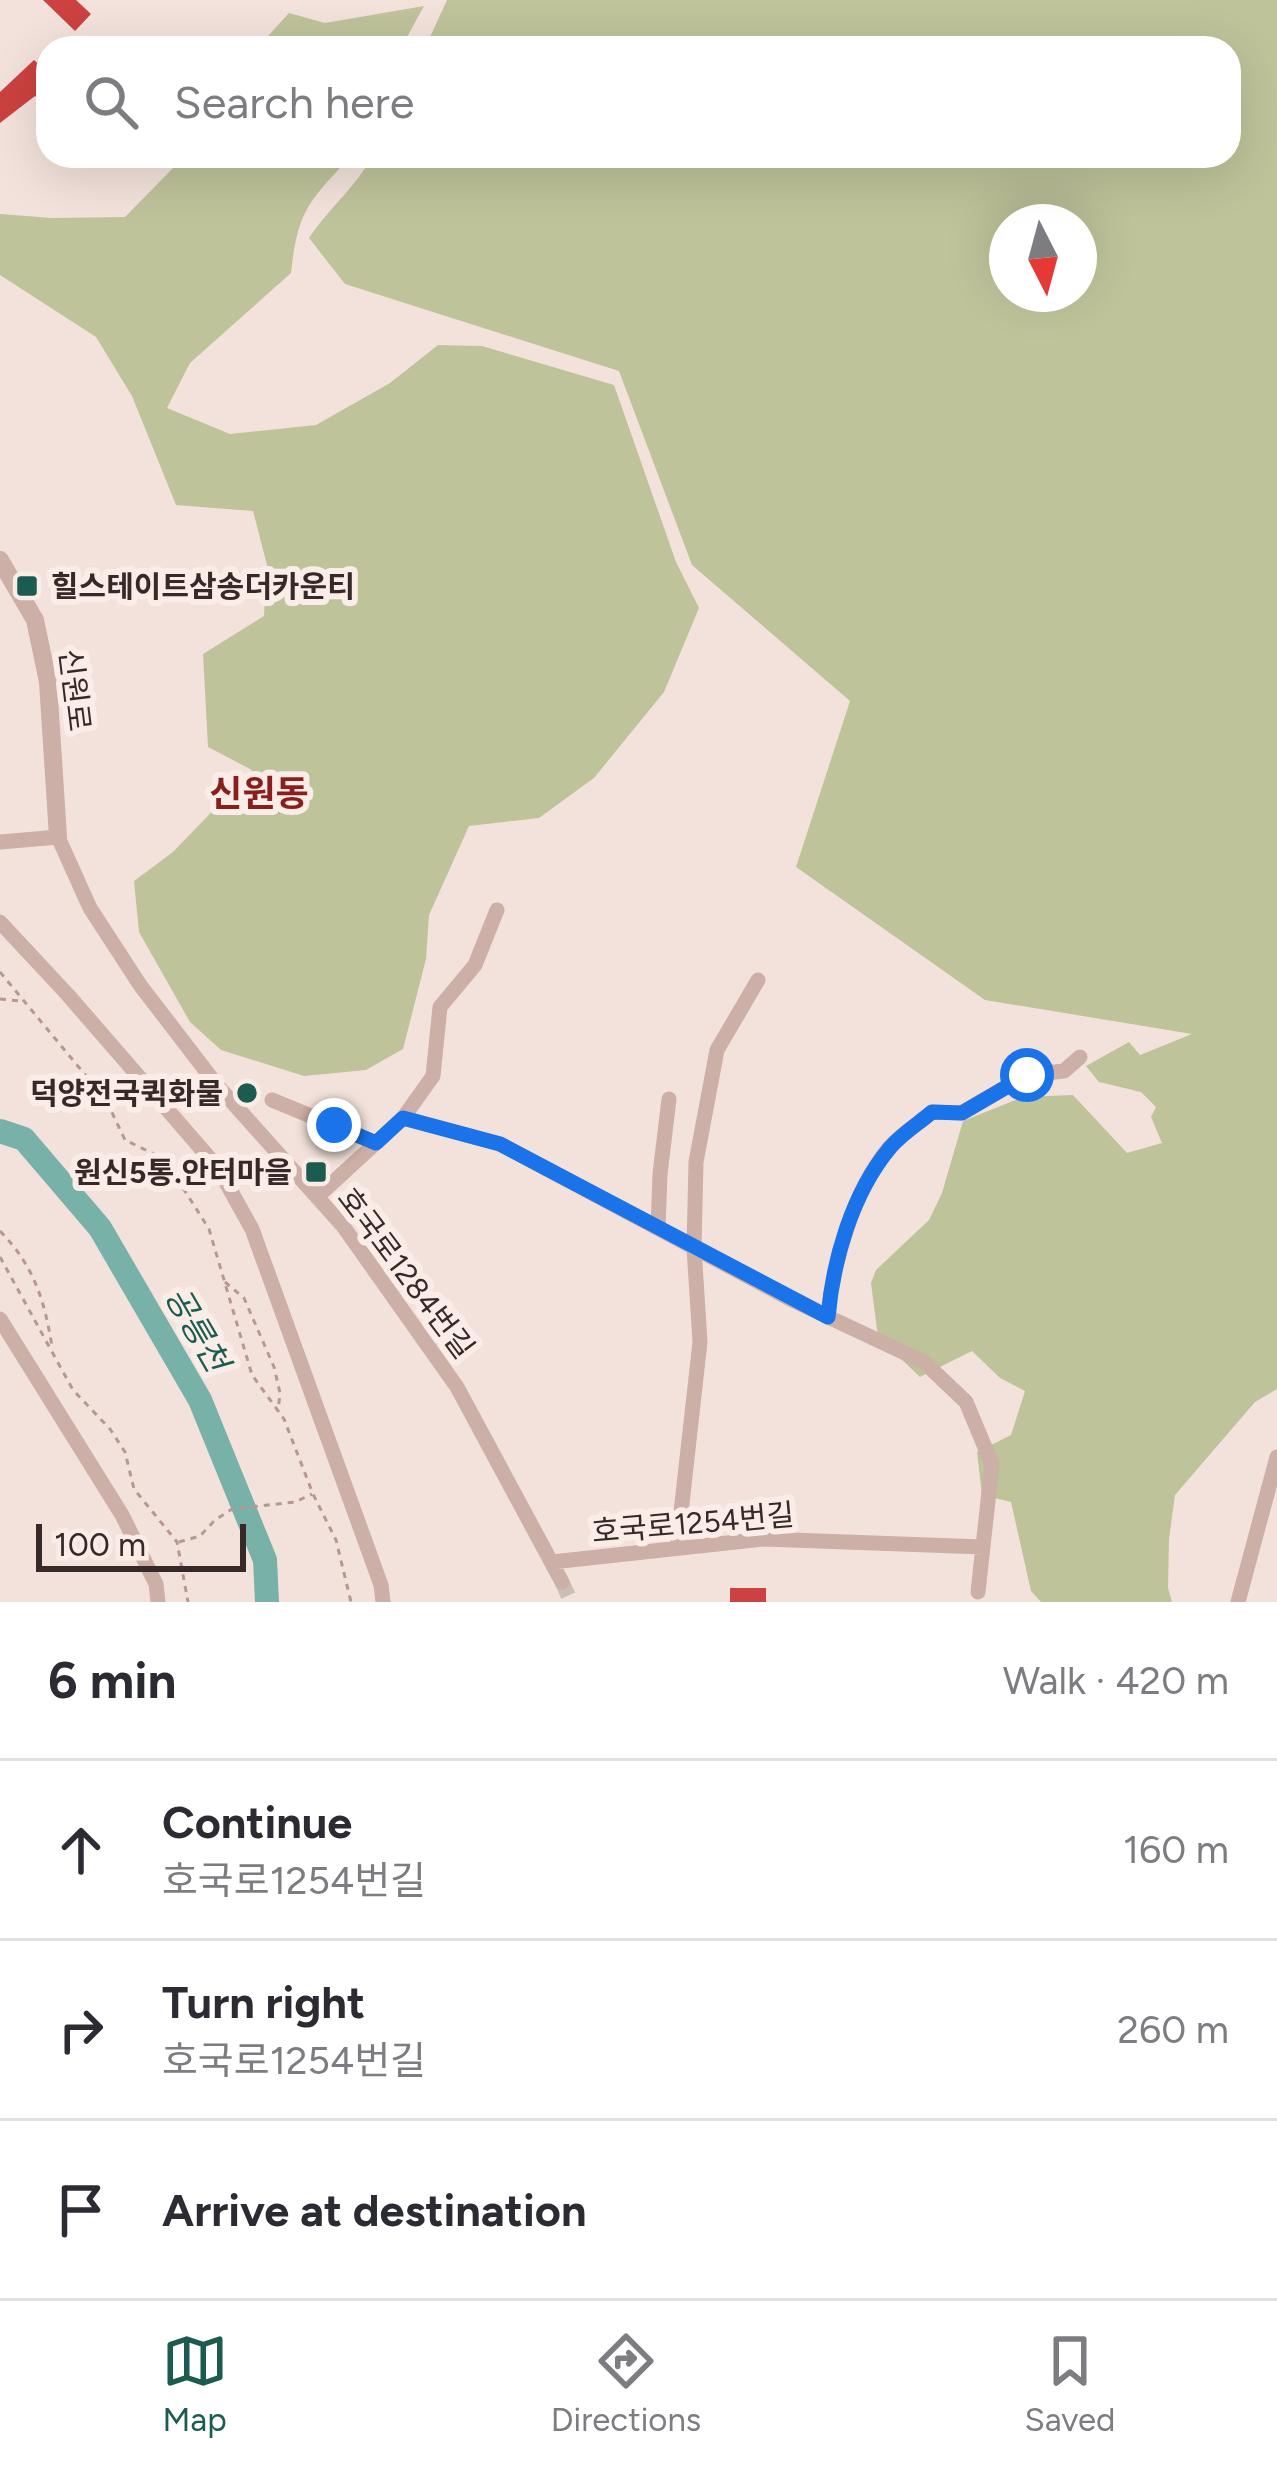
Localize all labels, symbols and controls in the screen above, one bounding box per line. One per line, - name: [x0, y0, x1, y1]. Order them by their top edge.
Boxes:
- search box: [36, 36, 1241, 168]
- icon: search: [78, 69, 144, 135]
- text: Search here: [174, 75, 414, 129]
- north arrow: [989, 204, 1097, 312]
- place label: 힐스테이트삼송더카운티: [51, 568, 355, 605]
- marker: 힐스테이트삼송더카운티: [14, 573, 40, 599]
- street label: 신원로: [52, 647, 98, 733]
- district label: 신원동: [209, 772, 309, 815]
- route start: [1000, 1048, 1054, 1102]
- place label: 덕양전국퀵화물: [30, 1075, 223, 1112]
- marker: 덕양전국퀵화물: [234, 1080, 260, 1106]
- route end: [307, 1098, 361, 1152]
- place label: 원신5통.안터마을: [74, 1154, 292, 1191]
- marker: 원신5통.안터마을: [303, 1159, 329, 1185]
- street label: 호국로1284번길: [330, 1180, 482, 1366]
- water label: 공릉천: [157, 1280, 238, 1381]
- street label: 호국로1254번길: [590, 1496, 796, 1550]
- scale bar: [36, 1518, 246, 1571]
- text: 100 m: [54, 1525, 146, 1564]
- text: 6 min: [48, 1650, 177, 1711]
- text: Walk · 420 m: [1003, 1657, 1229, 1704]
- text: Continue: [162, 1795, 352, 1849]
- icon: ahead: [48, 1817, 114, 1883]
- text: 160 m: [1123, 1826, 1229, 1873]
- text: 호국로1254번길: [162, 1857, 426, 1904]
- text: Turn right: [162, 1975, 365, 2029]
- icon: right: [48, 1997, 114, 2063]
- text: 260 m: [1117, 2006, 1229, 2053]
- text: 호국로1254번길: [162, 2037, 426, 2084]
- icon: arrive: [48, 2177, 114, 2243]
- text: Arrive at destination: [162, 2183, 586, 2237]
- tab: Map: [162, 2328, 228, 2439]
- tab: Directions: [551, 2328, 701, 2439]
- tab: Saved: [1024, 2328, 1115, 2439]

